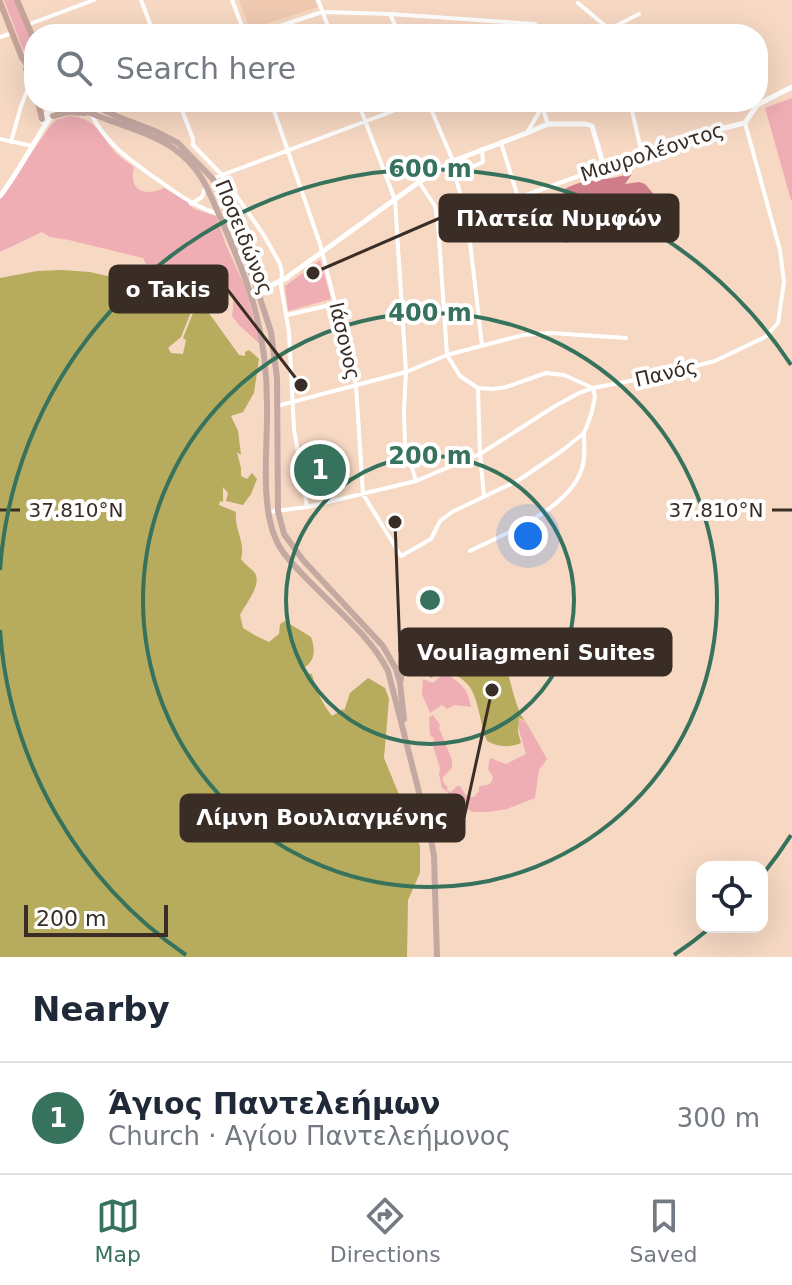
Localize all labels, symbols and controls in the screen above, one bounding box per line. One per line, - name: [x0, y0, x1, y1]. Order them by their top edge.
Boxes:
- search box: [24, 24, 768, 112]
- icon: search: [52, 46, 96, 90]
- text: Search here: [116, 51, 296, 86]
- street label: Μαυρολέοντος: [577, 118, 727, 186]
- text: 600 m: [388, 155, 472, 183]
- street label: Ποσειδώνος: [210, 176, 278, 298]
- callout: Πλατεία Νυμφών: [440, 195, 678, 241]
- text: Πλατεία Νυμφών: [456, 206, 662, 231]
- callout: o Takis: [110, 266, 227, 312]
- text: o Takis: [125, 277, 211, 302]
- text: 400 m: [388, 299, 472, 327]
- street label: Ιάσονος: [324, 300, 366, 382]
- street label: Πανός: [632, 354, 700, 392]
- pin: 1: [294, 440, 346, 500]
- text: 200 m: [388, 442, 472, 470]
- text: 37.810°N: [29, 498, 123, 522]
- text: 37.810°N: [669, 498, 763, 522]
- your location: [508, 516, 548, 556]
- centre of rings: [416, 586, 444, 614]
- callout: Vouliagmeni Suites: [400, 629, 671, 675]
- text: Vouliagmeni Suites: [417, 640, 655, 665]
- callout: Λίμνη Βουλιαγμένης: [181, 795, 464, 841]
- text: Λίμνη Βουλιαγμένης: [196, 805, 448, 830]
- map controls: [696, 861, 768, 933]
- button: locate: [696, 861, 768, 933]
- scale bar: [24, 901, 168, 937]
- text: 200 m: [36, 906, 106, 931]
- text: Nearby: [32, 989, 170, 1029]
- text: Άγιος Παντελεήμων: [108, 1086, 441, 1121]
- text: 1: [49, 1103, 67, 1133]
- text: 300 m: [677, 1103, 760, 1133]
- text: Church · Αγίου Παντελεήμονος: [108, 1121, 511, 1151]
- tab: Map: [94, 1194, 141, 1267]
- tab: Directions: [330, 1194, 441, 1267]
- tab: Saved: [630, 1194, 698, 1267]

